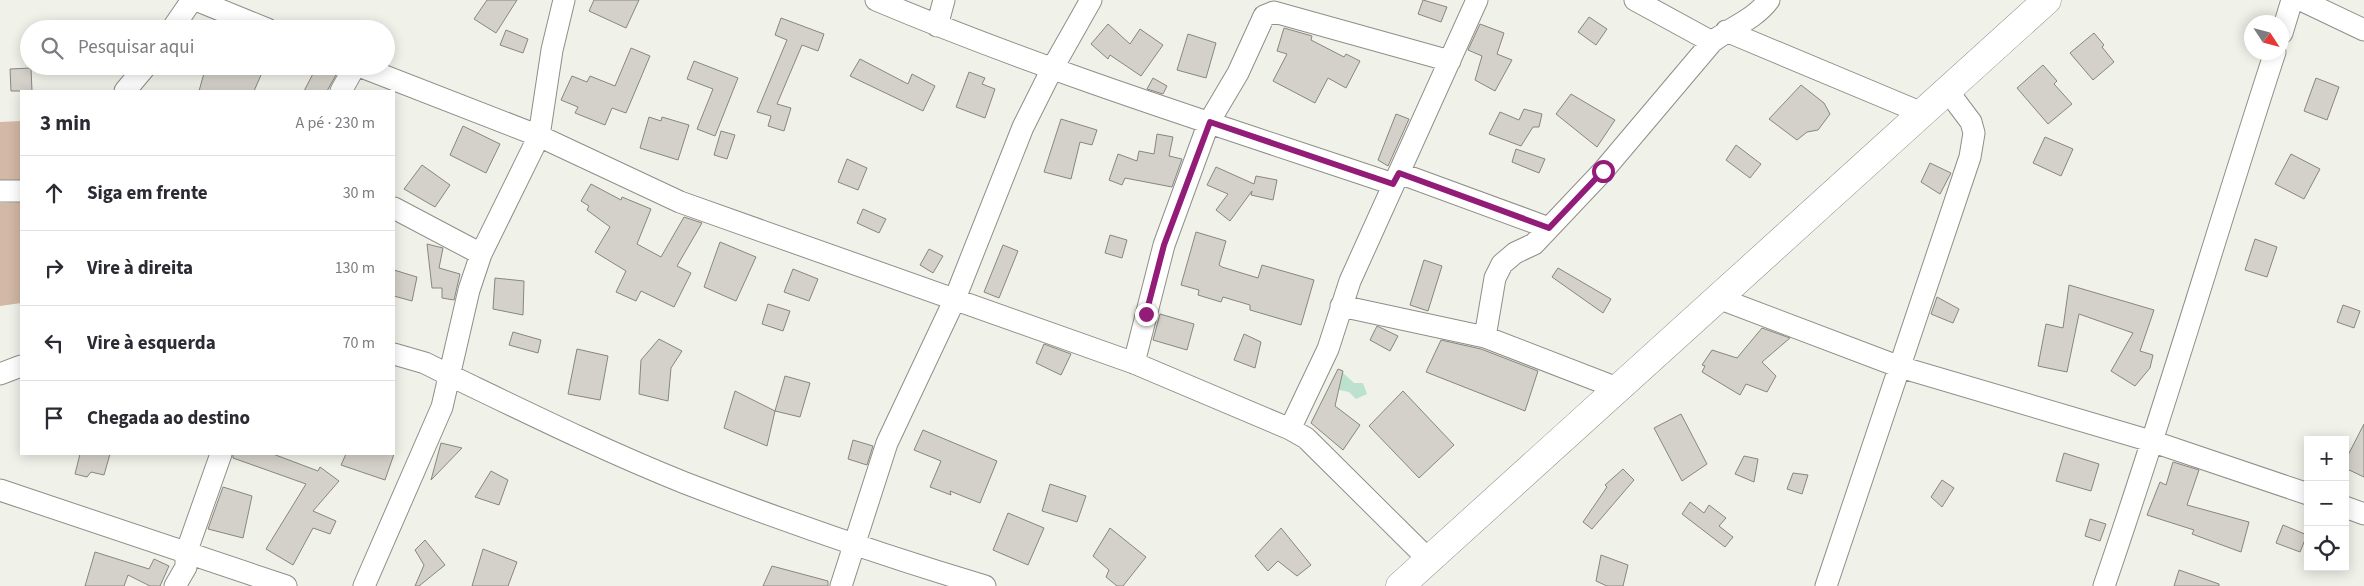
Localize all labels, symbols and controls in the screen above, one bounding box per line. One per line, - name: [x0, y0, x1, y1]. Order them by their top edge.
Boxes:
- north arrow: [2244, 15, 2289, 60]
- search box: [20, 20, 395, 75]
- icon: search: [38, 34, 66, 62]
- text: Pesquisar aqui: [78, 34, 194, 61]
- text: 3 min: [40, 108, 91, 138]
- text: A pé · 230 m: [296, 112, 375, 134]
- route start: [1592, 160, 1615, 183]
- icon: ahead: [40, 179, 68, 207]
- text: Siga em frente: [87, 180, 208, 207]
- text: 30 m: [343, 182, 375, 204]
- icon: right: [40, 254, 68, 282]
- text: Vire à direita: [87, 255, 193, 282]
- text: 130 m: [335, 257, 375, 279]
- route end: [1135, 303, 1158, 326]
- icon: left: [40, 329, 68, 357]
- text: Vire à esquerda: [87, 330, 216, 357]
- text: 70 m: [343, 332, 375, 354]
- icon: arrive: [40, 404, 68, 432]
- text: Chegada ao destino: [87, 405, 250, 432]
- map controls: [2304, 436, 2349, 571]
- button: +: [2304, 436, 2349, 481]
- button: −: [2304, 481, 2349, 526]
- button: locate: [2304, 526, 2349, 571]

